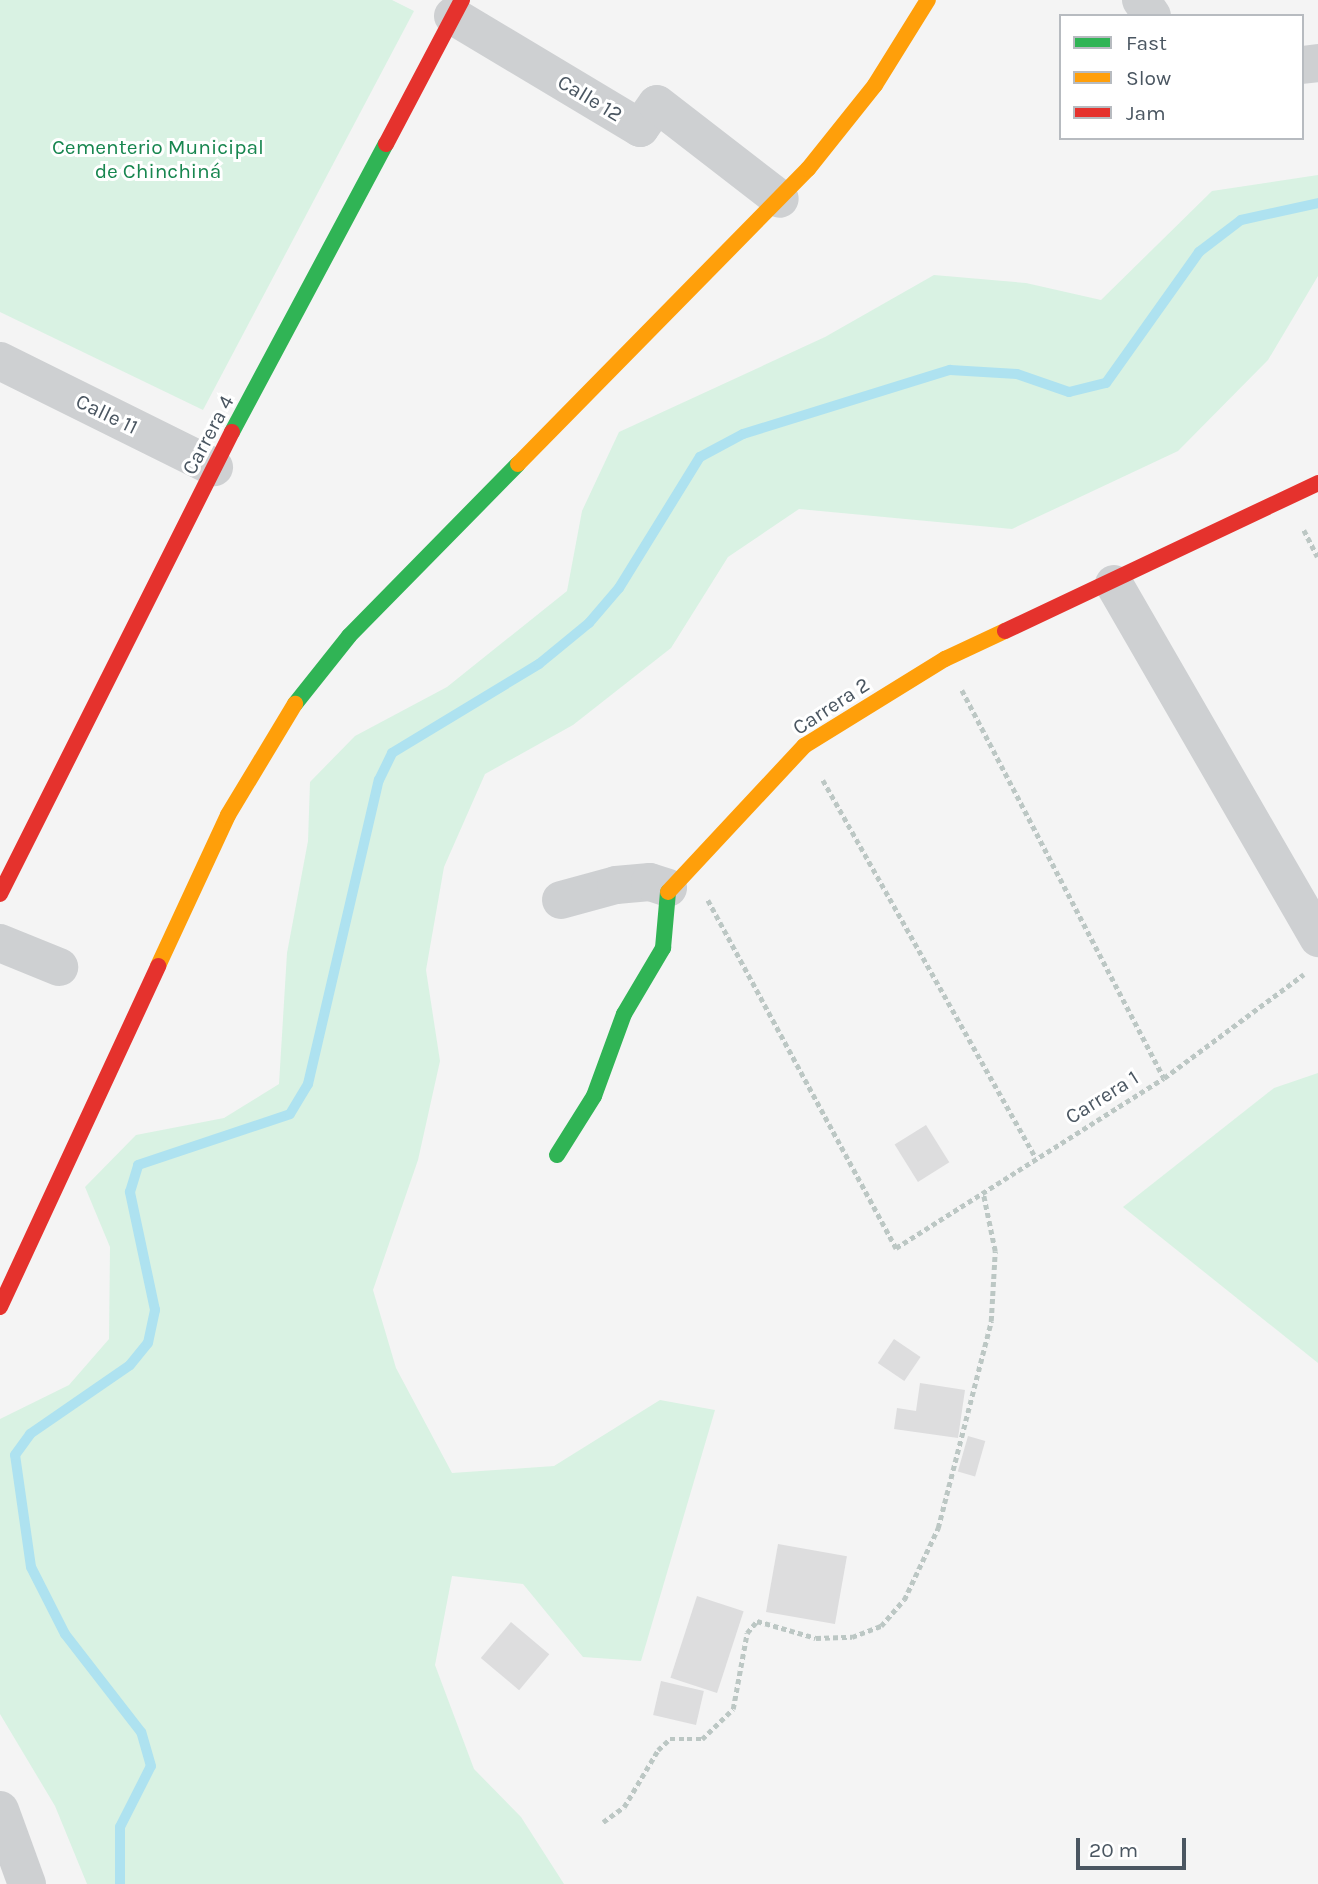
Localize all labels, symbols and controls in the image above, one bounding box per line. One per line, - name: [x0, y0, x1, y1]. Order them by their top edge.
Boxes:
- legend: [1059, 14, 1304, 140]
- text: Fast: [1126, 31, 1167, 55]
- text: Slow: [1126, 66, 1171, 90]
- street label: Calle 12: [553, 69, 627, 127]
- text: Jam: [1126, 101, 1166, 125]
- park label: Cementerio Municipal de Chinchiná: [52, 134, 264, 184]
- street label: Calle 11: [72, 388, 142, 440]
- street label: Carrera 4: [177, 391, 239, 479]
- street label: Carrera 2: [788, 672, 874, 740]
- street label: Carrera 1: [1061, 1065, 1143, 1129]
- scale bar: [1080, 1825, 1190, 1869]
- text: 20 m: [1089, 1838, 1138, 1862]

